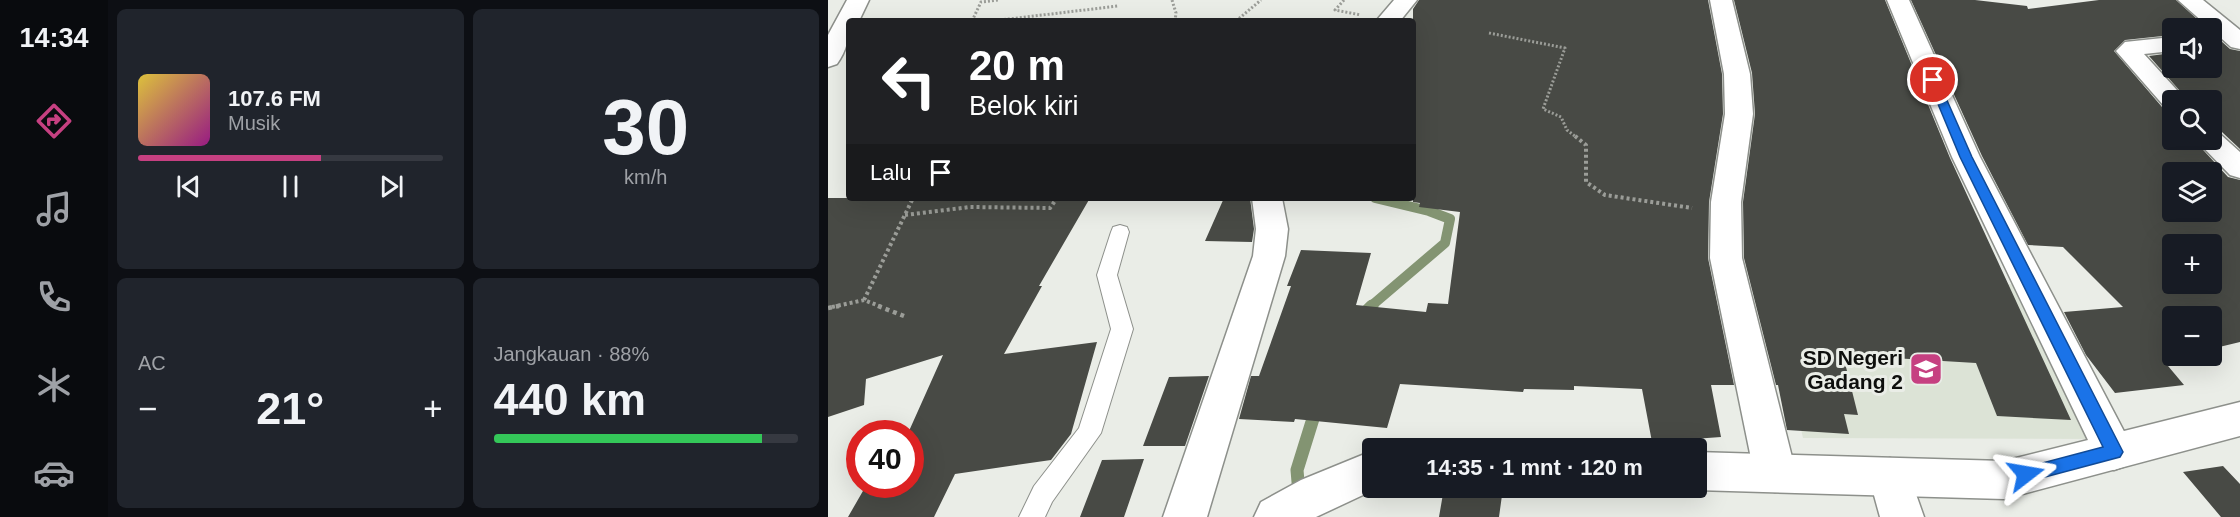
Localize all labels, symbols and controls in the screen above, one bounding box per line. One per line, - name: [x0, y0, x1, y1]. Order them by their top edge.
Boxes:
- map controls: [2162, 18, 2222, 366]
- button: sound: [2162, 18, 2222, 78]
- text: 14:34: [19, 23, 89, 53]
- icon: left: [870, 42, 948, 120]
- text: 20 m: [969, 42, 1065, 89]
- pin: [1907, 54, 1958, 105]
- icon: arrive: [1916, 63, 1949, 96]
- text: 30: [602, 83, 689, 171]
- text: 107.6 FM: [228, 86, 321, 111]
- button: search: [2162, 90, 2222, 150]
- text: Belok kiri: [969, 91, 1079, 121]
- icon: directions: [33, 100, 75, 142]
- text: Musik: [228, 112, 280, 134]
- icon: arrive: [924, 156, 957, 189]
- text: Lalu: [870, 160, 912, 185]
- button: layers: [2162, 162, 2222, 222]
- text: km/h: [624, 166, 667, 188]
- icon: previous: [172, 170, 205, 203]
- icon: pause: [274, 170, 307, 203]
- icon: next: [375, 170, 408, 203]
- icon: music: [33, 188, 75, 230]
- button: +: [2162, 234, 2222, 294]
- icon: phone: [33, 276, 75, 318]
- button: −: [2162, 306, 2222, 366]
- text: Jangkauan · 88%: [494, 343, 649, 365]
- place label: SD Negeri Gadang 2: [1803, 346, 1903, 393]
- school or university icon: SD Negeri Gadang 2: [1908, 351, 1944, 387]
- text: AC: [138, 352, 166, 374]
- icon: climate: [33, 364, 75, 406]
- text: 440 km: [494, 374, 646, 425]
- text: 21°: [256, 383, 324, 434]
- text: −: [138, 390, 157, 427]
- text: +: [423, 390, 443, 427]
- speed limit sign: 40: [846, 420, 924, 498]
- position arrow: [1994, 442, 2058, 506]
- icon: car: [33, 452, 75, 494]
- text: 14:35 · 1 mnt · 120 m: [1426, 455, 1643, 480]

